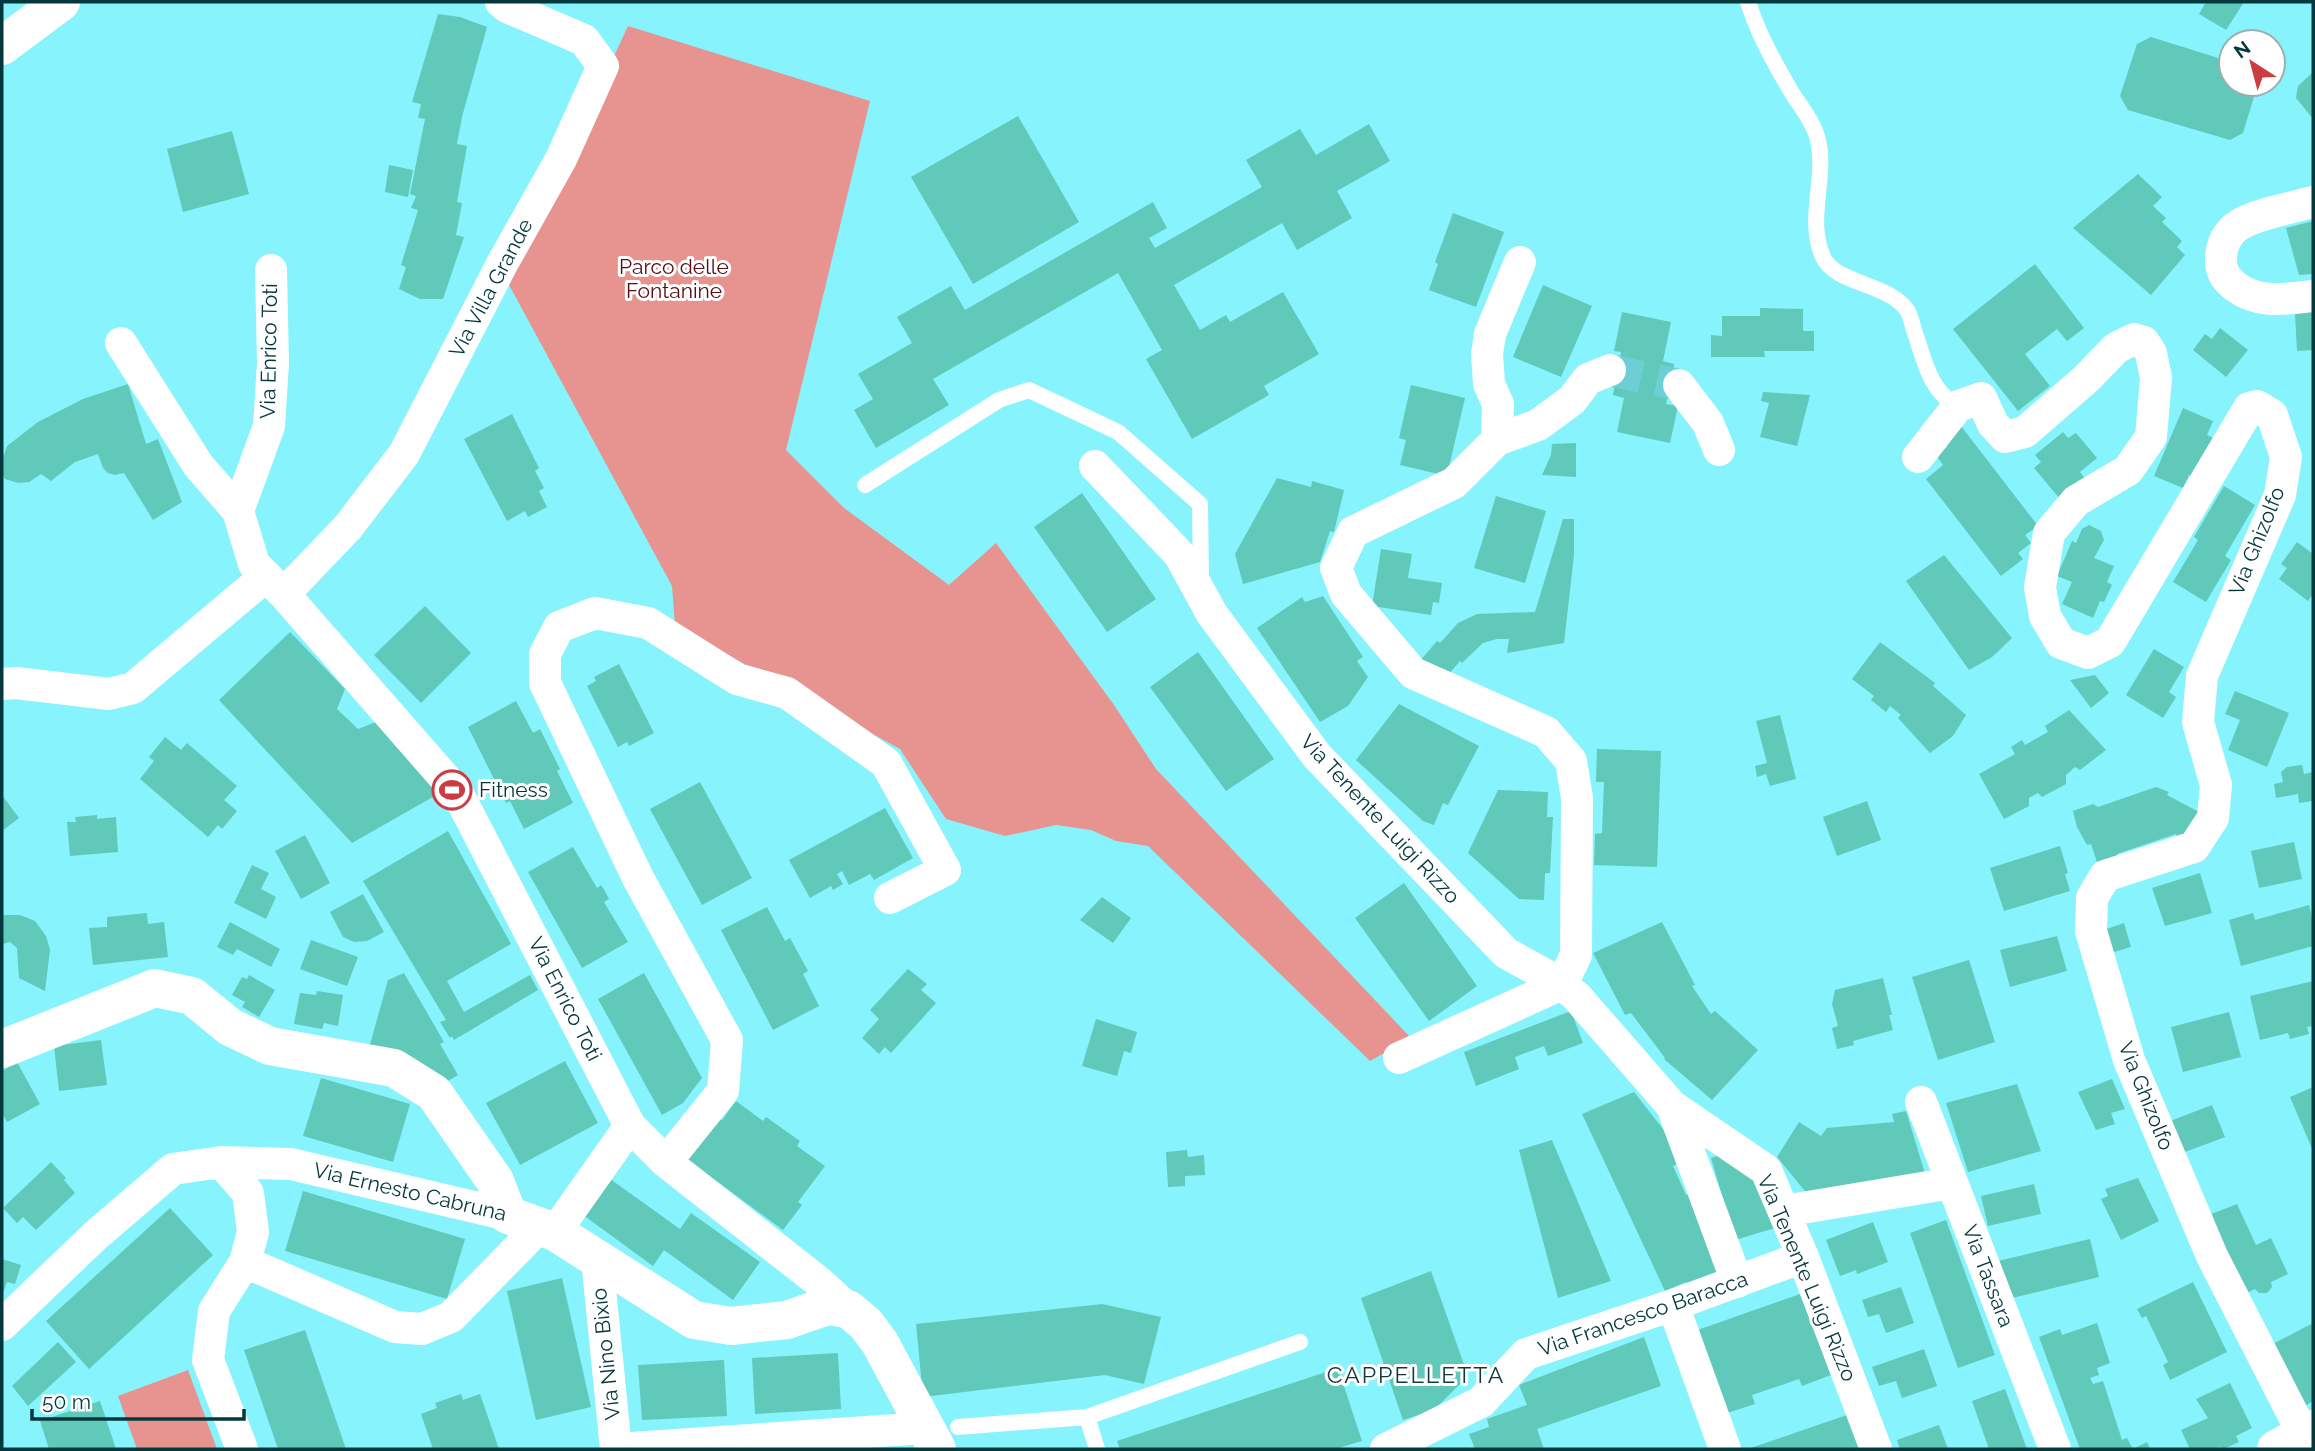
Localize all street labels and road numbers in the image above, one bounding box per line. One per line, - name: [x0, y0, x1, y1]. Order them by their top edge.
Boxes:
- street label: Via Villa Grande: [444, 214, 538, 361]
- street label: Via Enrico Toti: [255, 283, 282, 419]
- street label: Via Ghizolfo: [2223, 483, 2290, 599]
- street label: Via Tenente Luigi Rizzo: [1295, 729, 1465, 908]
- street label: Via Enrico Toti: [524, 933, 607, 1065]
- street label: Via Ghizolfo: [2113, 1038, 2180, 1154]
- street label: Via Ernesto Cabruna: [311, 1157, 509, 1226]
- street label: Via Tenente Luigi Rizzo: [1753, 1171, 1862, 1385]
- street label: Via Tassara: [1958, 1221, 2019, 1331]
- street label: Via Francesco Baracca: [1535, 1266, 1751, 1361]
- street label: Via Nino Bixio: [586, 1287, 625, 1421]

